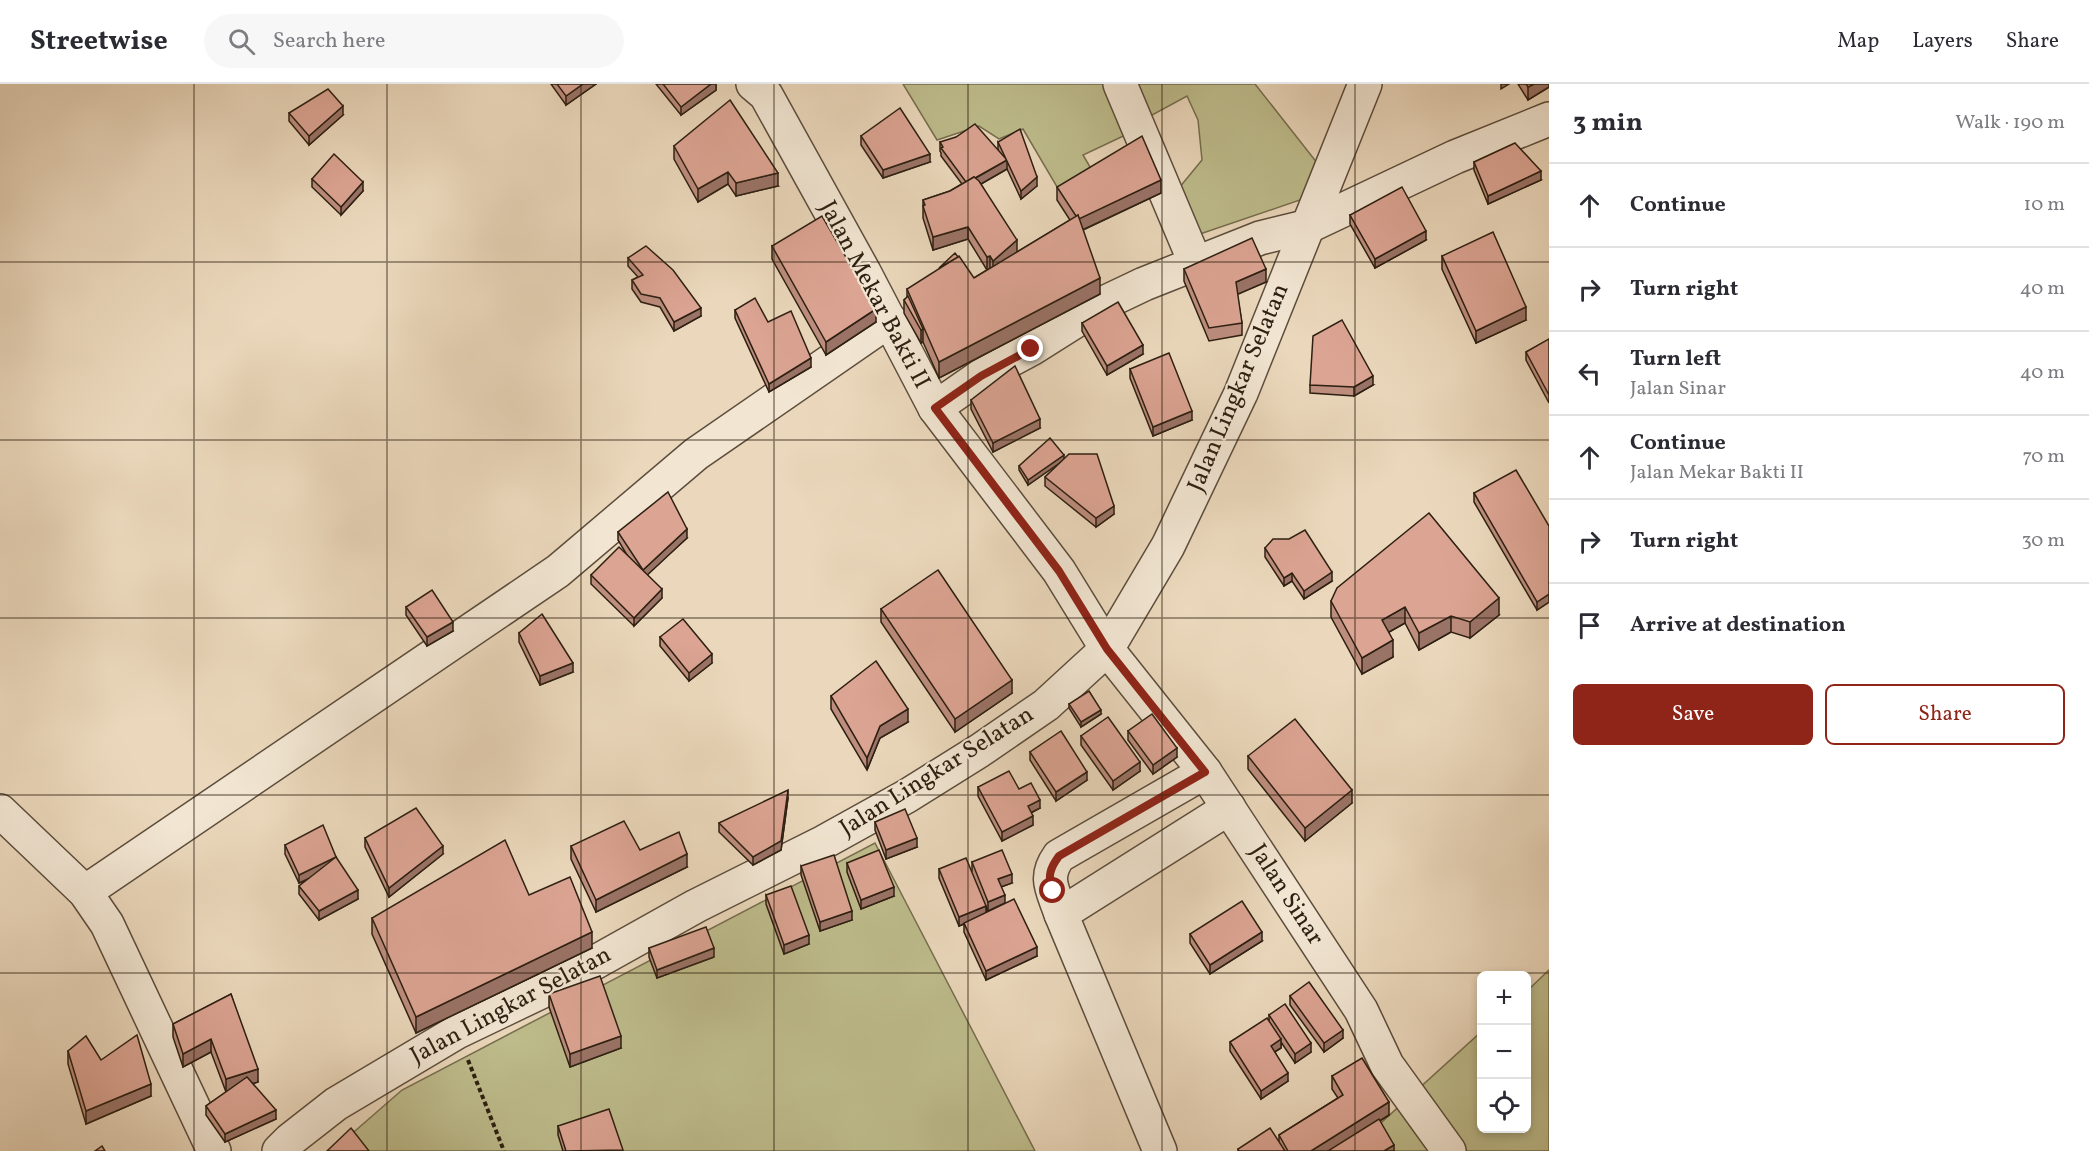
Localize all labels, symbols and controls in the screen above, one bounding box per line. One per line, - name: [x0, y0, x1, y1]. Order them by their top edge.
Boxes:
- search box: [204, 14, 624, 68]
- text: Streetwise: [30, 22, 168, 61]
- icon: search: [225, 25, 258, 58]
- text: Search here: [273, 26, 385, 57]
- text: Map: [1837, 27, 1879, 56]
- text: Layers: [1912, 27, 1973, 56]
- text: Share: [2006, 27, 2059, 56]
- text: 3 min: [1573, 105, 1643, 141]
- text: Walk · 190 m: [1955, 109, 2065, 137]
- icon: ahead: [1573, 189, 1606, 222]
- text: Continue: [1630, 190, 1726, 221]
- text: 10 m: [2024, 191, 2065, 219]
- street label: Jalan Mekar Bakti II: [810, 195, 938, 395]
- icon: right: [1573, 273, 1606, 306]
- text: Turn right: [1630, 274, 1738, 305]
- text: 40 m: [2020, 275, 2065, 303]
- street label: Jalan Lingkar Selatan: [1180, 279, 1298, 497]
- route end: [1017, 335, 1043, 361]
- text: Turn left: [1630, 344, 1721, 375]
- icon: left: [1573, 357, 1606, 390]
- text: 40 m: [2020, 359, 2065, 387]
- text: Jalan Sinar: [1630, 375, 1726, 403]
- text: Continue: [1630, 428, 1726, 459]
- icon: ahead: [1573, 441, 1606, 474]
- text: 70 m: [2022, 443, 2065, 471]
- text: Jalan Mekar Bakti II: [1630, 459, 1804, 487]
- icon: right: [1573, 525, 1606, 558]
- text: Turn right: [1630, 526, 1738, 557]
- text: 30 m: [2021, 527, 2065, 555]
- icon: arrive: [1573, 609, 1606, 642]
- text: Arrive at destination: [1630, 610, 1846, 641]
- button: Save: [1573, 684, 1813, 745]
- button: Share: [1825, 684, 2065, 745]
- street label: Jalan Lingkar Selatan: [833, 698, 1041, 846]
- street label: Jalan Sinar: [1240, 838, 1332, 952]
- route start: [1039, 877, 1065, 903]
- street label: Jalan Lingkar Selatan: [404, 939, 618, 1073]
- map controls: [1477, 971, 1531, 1133]
- button: +: [1477, 971, 1531, 1025]
- button: −: [1477, 1025, 1531, 1079]
- button: locate: [1477, 1079, 1531, 1133]

